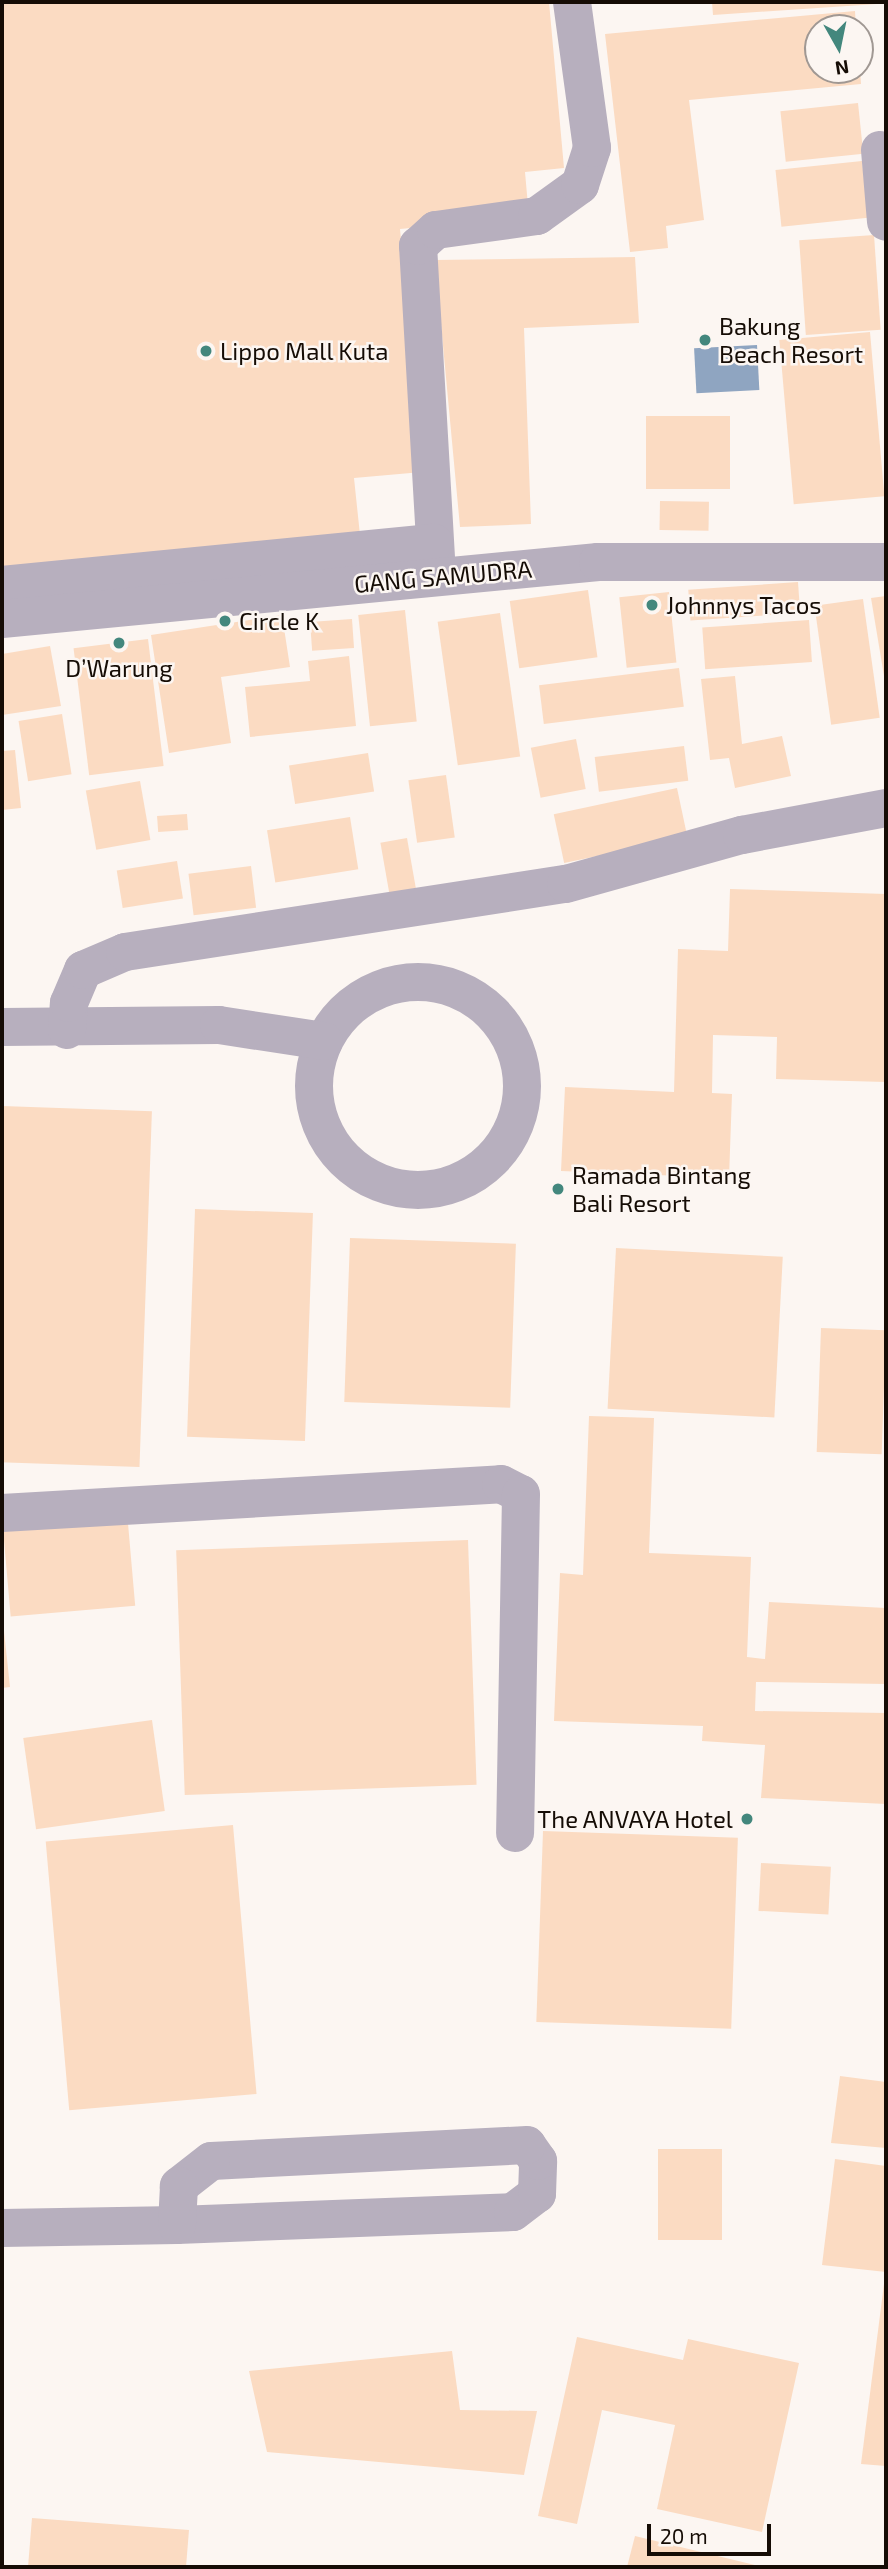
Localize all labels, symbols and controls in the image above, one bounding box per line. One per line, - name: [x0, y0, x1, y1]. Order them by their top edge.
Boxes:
- north arrow: [804, 14, 874, 84]
- text: N: [833, 56, 851, 81]
- place label: Bakung Beach Resort: [719, 312, 863, 368]
- marker: Bakung Beach Resort: [697, 332, 713, 348]
- place label: Lippo Mall Kuta: [220, 337, 389, 365]
- marker: Lippo Mall Kuta: [198, 343, 214, 359]
- street label: GANG SAMUDRA: [353, 554, 533, 598]
- place label: Johnnys Tacos: [666, 591, 822, 619]
- marker: Johnnys Tacos: [644, 597, 660, 613]
- place label: Circle K: [239, 607, 319, 635]
- marker: Circle K: [217, 613, 233, 629]
- marker: D’Warung: [111, 635, 127, 651]
- place label: D’Warung: [65, 654, 173, 682]
- place label: Ramada Bintang Bali Resort: [572, 1161, 751, 1217]
- marker: Ramada Bintang Bali Resort: [550, 1181, 566, 1197]
- place label: The ANVAYA Hotel: [536, 1805, 733, 1833]
- marker: The ANVAYA Hotel: [739, 1811, 755, 1827]
- scale bar: [650, 2510, 774, 2554]
- text: 20 m: [660, 2523, 708, 2548]

